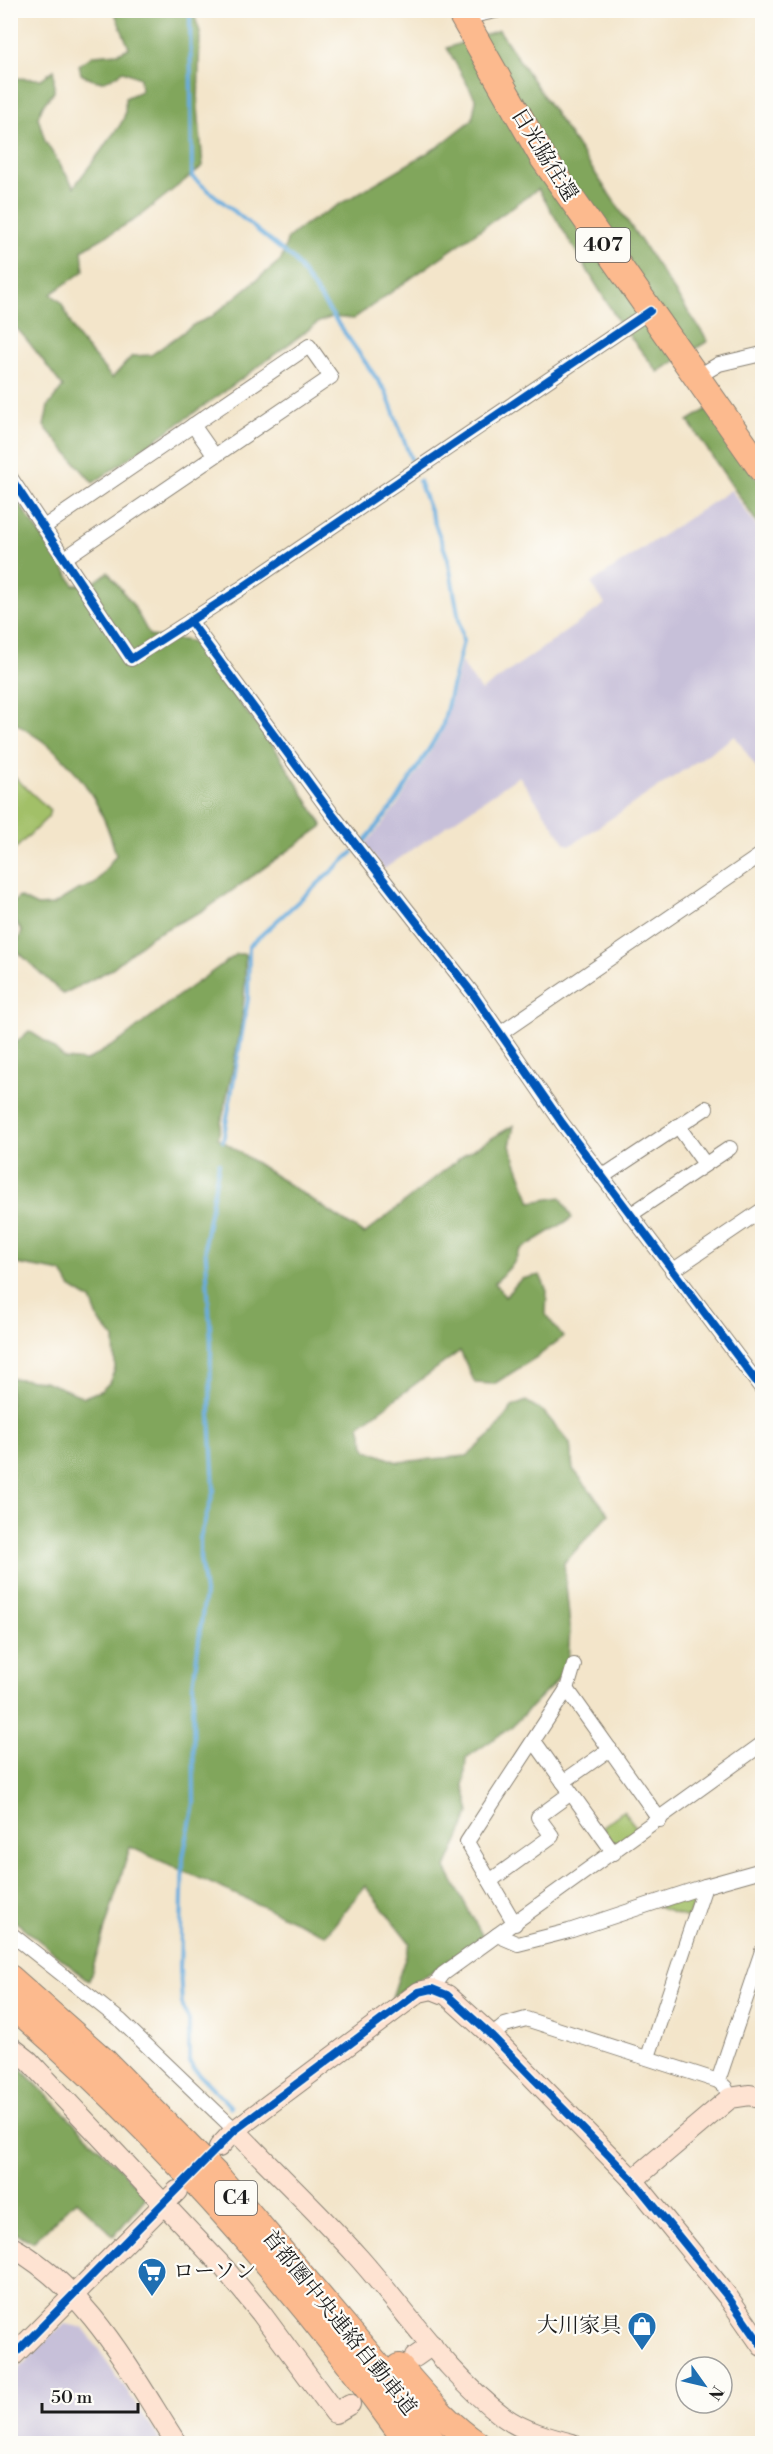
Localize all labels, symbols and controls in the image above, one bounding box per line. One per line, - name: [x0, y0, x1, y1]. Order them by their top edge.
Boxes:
- street label: 日光脇往還: [505, 104, 583, 206]
- road number: 407: [576, 228, 630, 262]
- road number: C4: [215, 2181, 257, 2215]
- street label: 首都圏中央連絡自動車道: [256, 2225, 422, 2421]
- supermarket icon: ローソン: [136, 2256, 168, 2298]
- place label: ローソン: [173, 2259, 256, 2285]
- shop icon: 大川家具: [626, 2310, 658, 2352]
- place label: 大川家具: [537, 2313, 621, 2339]
- north arrow: [674, 2355, 734, 2415]
- scale bar: [42, 2376, 138, 2414]
- text: N: [704, 2382, 727, 2404]
- text: 50 m: [51, 2386, 93, 2409]

